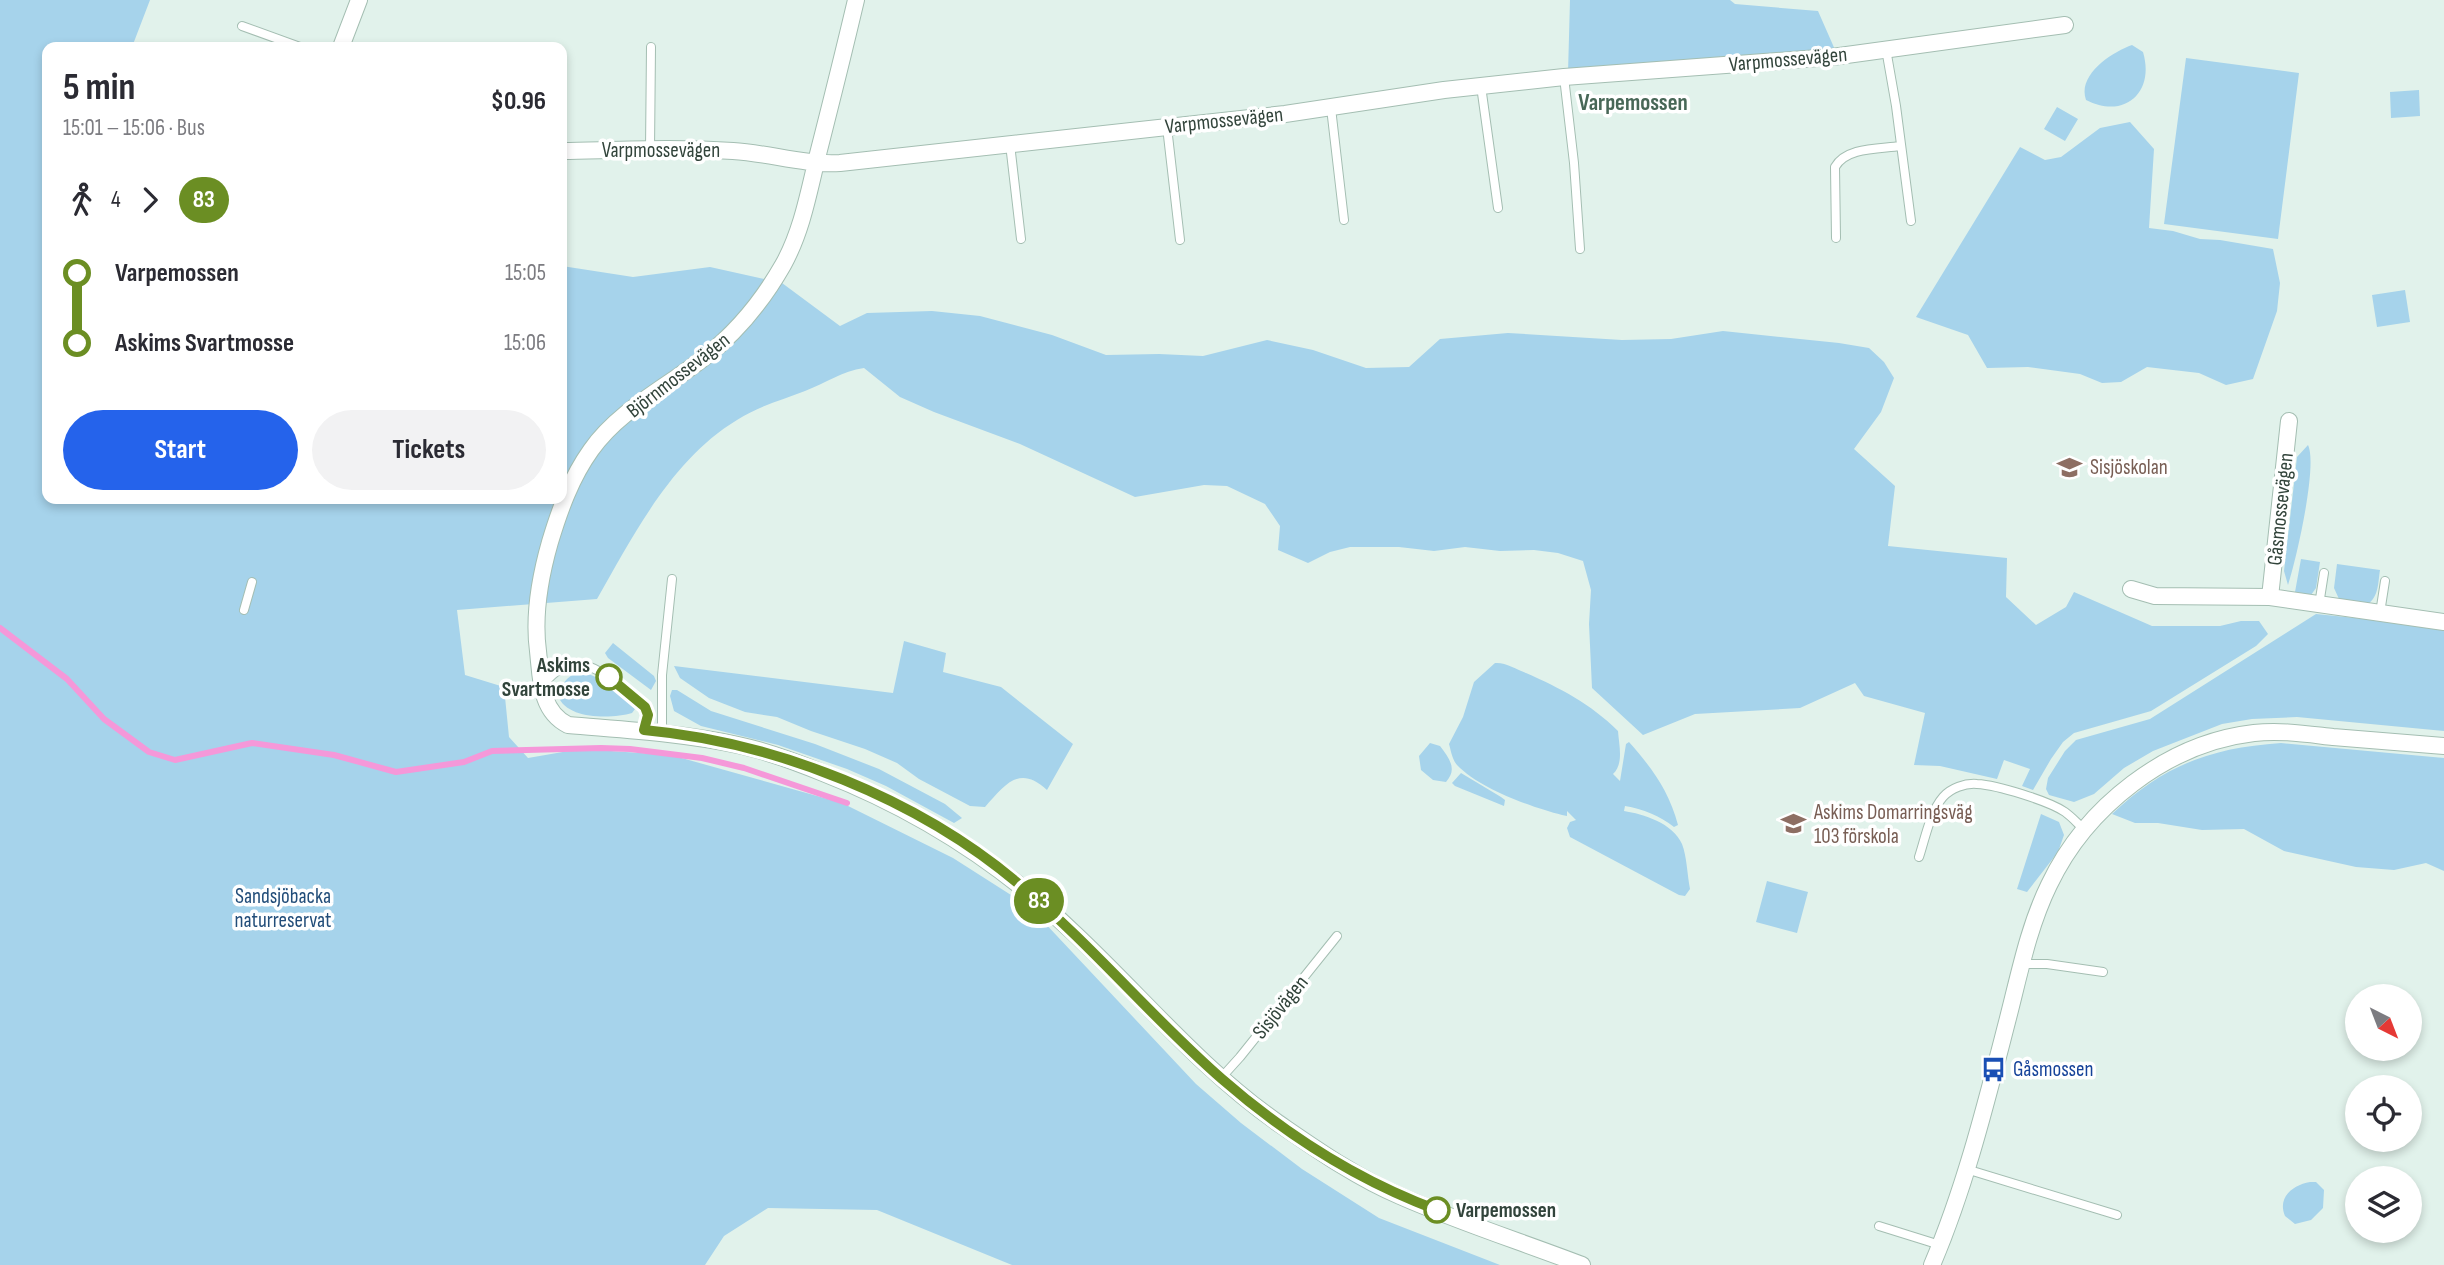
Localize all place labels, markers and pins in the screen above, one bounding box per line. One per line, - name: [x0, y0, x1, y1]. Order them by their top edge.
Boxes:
- school or university icon: Sisjöskolan: [2056, 453, 2084, 481]
- place label: Sisjöskolan: [2090, 455, 2168, 480]
- place label: Askims Svartmosse: [502, 653, 590, 702]
- marker: Askims Svartmosse: [596, 664, 622, 690]
- place label: Askims Domarringsväg 103 förskola: [1813, 800, 1973, 849]
- school or university icon: Askims Domarringsväg 103 förskola: [1780, 810, 1808, 838]
- bus stop icon: Gåsmossen: [1979, 1055, 2007, 1083]
- place label: Gåsmossen: [2013, 1057, 2093, 1082]
- marker: Varpemossen: [1424, 1197, 1450, 1223]
- place label: Varpemossen: [1456, 1198, 1556, 1223]

